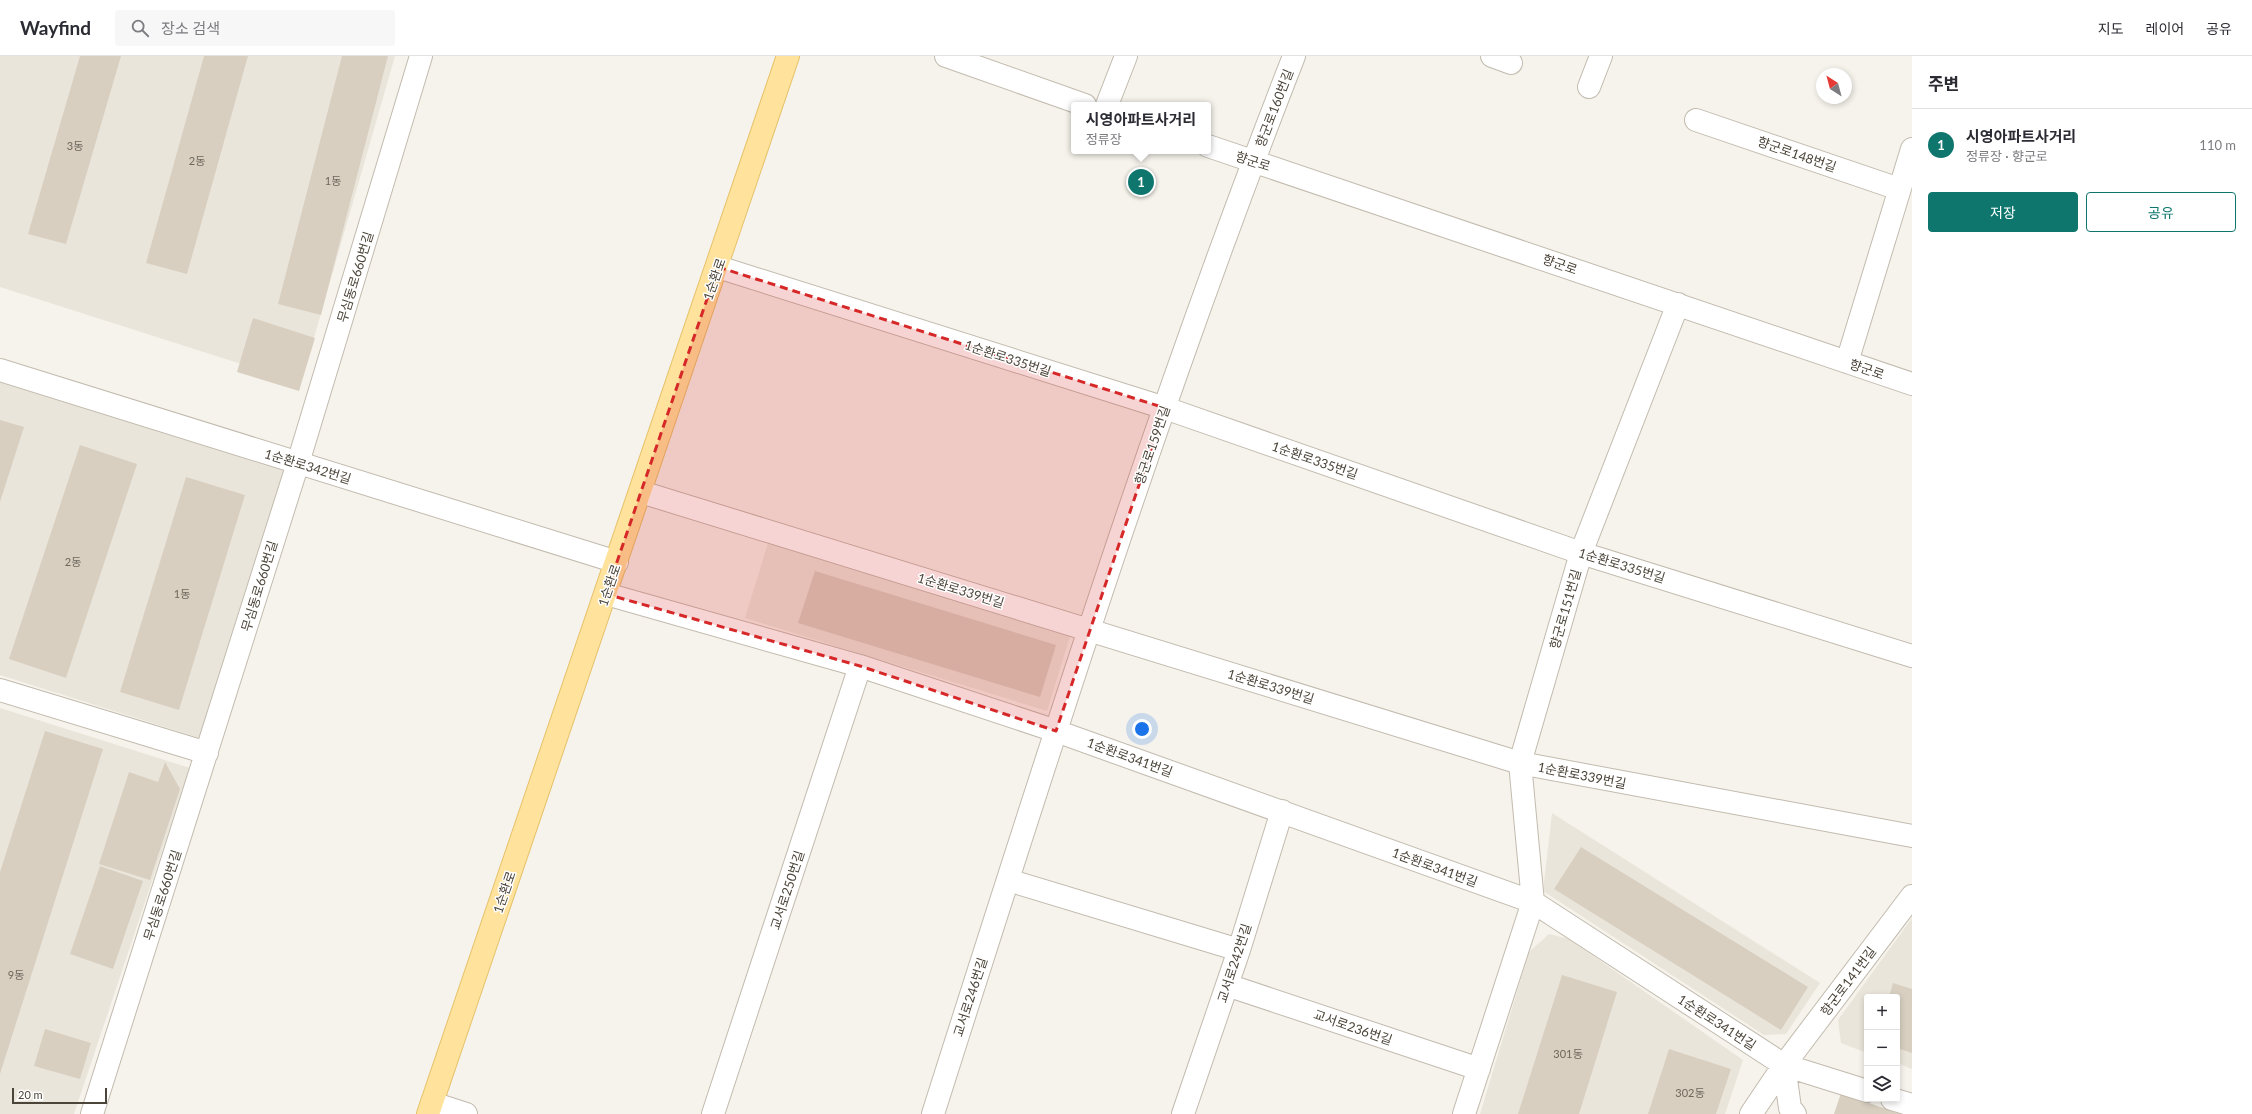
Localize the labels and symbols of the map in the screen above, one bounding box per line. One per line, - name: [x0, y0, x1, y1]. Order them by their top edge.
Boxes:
- street label: 향군로160번길: [1252, 67, 1296, 149]
- north arrow: [1816, 68, 1852, 104]
- street label: 향군로148번길: [1755, 133, 1839, 175]
- house number: 3동: [67, 139, 83, 152]
- street label: 향군로: [1233, 148, 1273, 174]
- house number: 2동: [189, 154, 205, 167]
- pin: 1: [1128, 167, 1154, 197]
- house number: 1동: [325, 174, 341, 187]
- street label: 무심동로660번길: [334, 230, 376, 324]
- street label: 향군로: [1540, 251, 1580, 277]
- street label: 1순환로: [699, 256, 729, 302]
- street label: 1순환로335번길: [963, 336, 1053, 380]
- street label: 향군로: [1847, 356, 1887, 382]
- street label: 향군로159번길: [1131, 403, 1173, 487]
- street label: 1순환로335번길: [1270, 438, 1360, 482]
- street label: 1순환로342번길: [263, 445, 353, 487]
- street label: 무심동로660번길: [238, 539, 280, 633]
- street label: 1순환로335번길: [1577, 544, 1667, 586]
- house number: 2동: [65, 555, 81, 568]
- street label: 1순환로: [594, 562, 624, 608]
- street label: 향군로151번길: [1546, 567, 1584, 651]
- street label: 1순환로339번길: [916, 569, 1006, 611]
- house number: 1동: [174, 587, 190, 600]
- street label: 1순환로339번길: [1226, 665, 1316, 707]
- your location: [1132, 719, 1152, 739]
- street label: 1순환로341번길: [1085, 734, 1175, 780]
- street label: 1순환로339번길: [1536, 759, 1628, 791]
- street label: 1순환로341번길: [1390, 844, 1480, 890]
- street label: 무심동로660번길: [140, 848, 184, 942]
- street label: 교서로250번길: [767, 848, 807, 932]
- street label: 1순환로: [489, 869, 519, 915]
- street label: 교서로242번길: [1214, 921, 1254, 1005]
- street label: 향군로141번길: [1817, 943, 1879, 1019]
- street label: 교서로246번길: [950, 955, 990, 1039]
- house number: 9동: [8, 968, 24, 981]
- street label: 1순환로341번길: [1675, 991, 1759, 1053]
- street label: 교서로236번길: [1311, 1006, 1395, 1048]
- house number: 301동: [1553, 1047, 1583, 1060]
- scale bar: [12, 1086, 107, 1105]
- house number: 302동: [1675, 1086, 1705, 1099]

